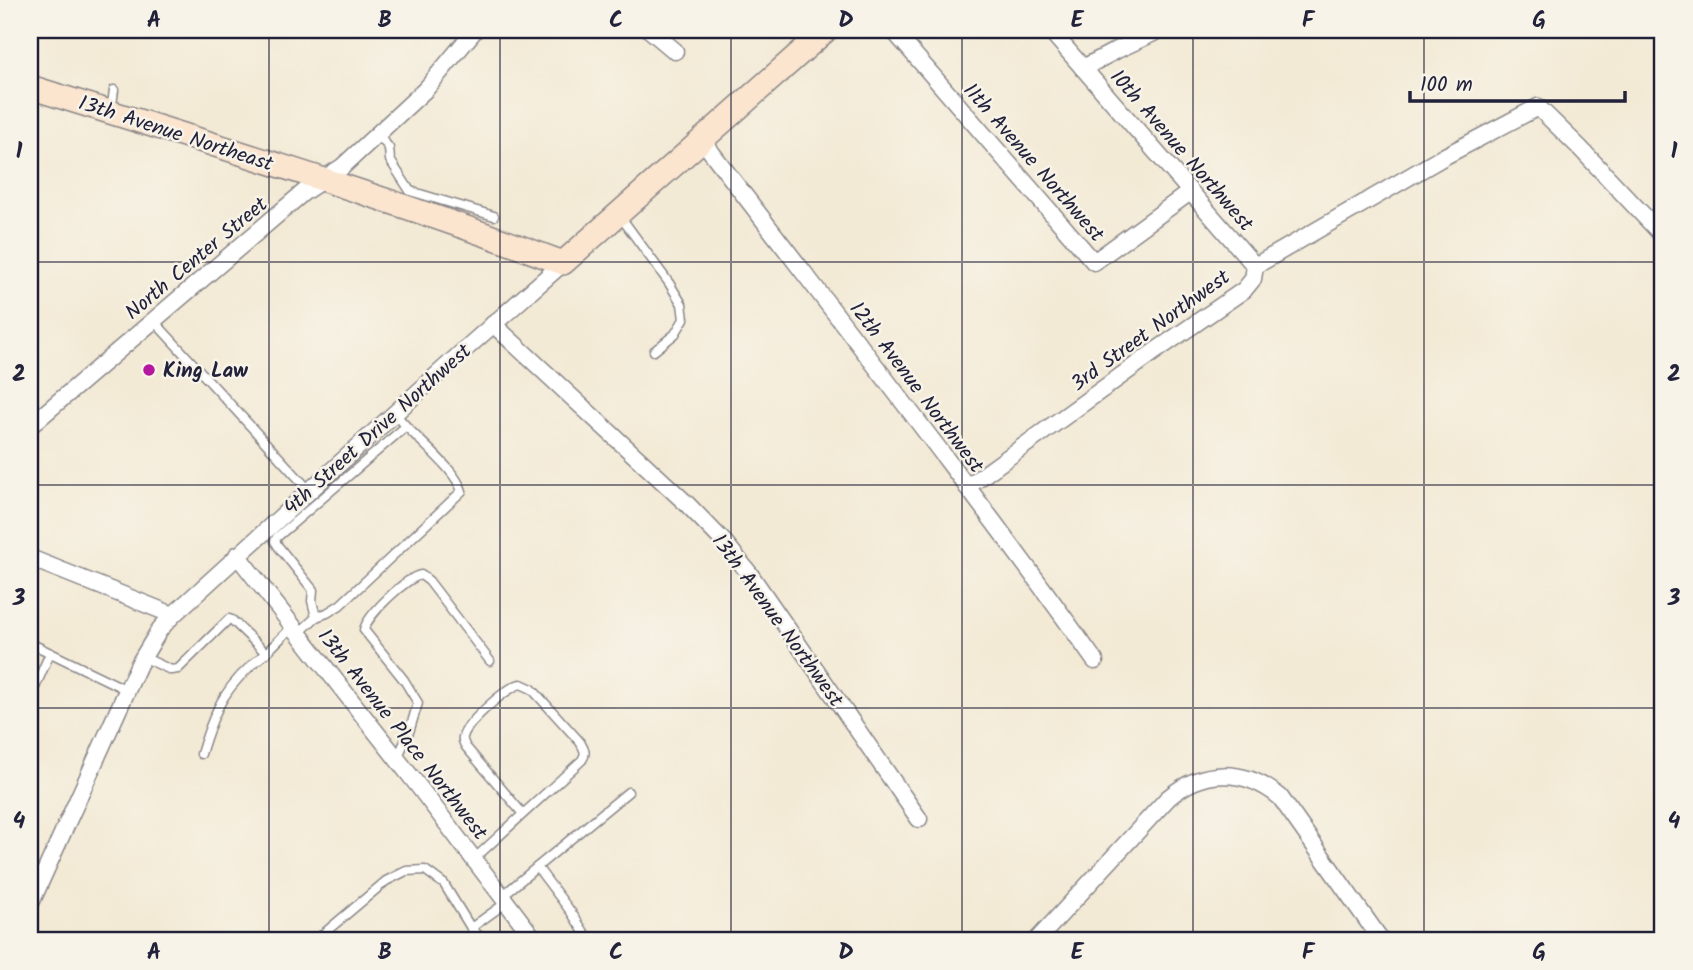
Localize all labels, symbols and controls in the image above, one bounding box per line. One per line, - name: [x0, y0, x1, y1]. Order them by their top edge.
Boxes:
- text: A: [147, 3, 161, 39]
- text: B: [378, 3, 392, 39]
- text: C: [609, 3, 623, 39]
- text: D: [838, 3, 854, 39]
- text: E: [1071, 3, 1085, 39]
- text: F: [1302, 3, 1316, 39]
- text: G: [1532, 3, 1546, 39]
- scale bar: [1410, 60, 1625, 104]
- street label: 10th Avenue Northwest: [1101, 62, 1261, 240]
- text: 100 m: [1420, 69, 1473, 102]
- street label: 11th Avenue Northwest: [954, 76, 1112, 251]
- street label: 13th Avenue Northeast: [74, 87, 278, 182]
- text: 1: [16, 134, 23, 170]
- text: 1: [1671, 134, 1678, 170]
- street label: North Center Street: [118, 189, 276, 329]
- street label: 3rd Street Northwest: [1064, 261, 1238, 400]
- street label: 12th Avenue Northwest: [840, 295, 992, 481]
- street label: 4th Street Drive Northwest: [276, 336, 480, 524]
- place label: King Law: [163, 355, 249, 388]
- text: 2: [12, 357, 26, 393]
- text: 2: [1667, 357, 1681, 393]
- marker: King Law: [141, 362, 157, 378]
- street label: 13th Avenue Northwest: [702, 527, 852, 715]
- text: 3: [12, 581, 26, 617]
- text: 3: [1667, 581, 1681, 617]
- street label: 13th Avenue Place Northwest: [308, 622, 496, 849]
- text: 4: [13, 804, 26, 840]
- text: 4: [1668, 804, 1681, 840]
- text: A: [147, 935, 161, 970]
- text: B: [378, 935, 392, 970]
- text: C: [609, 935, 623, 970]
- text: D: [838, 935, 854, 970]
- text: E: [1071, 935, 1085, 970]
- text: F: [1302, 935, 1316, 970]
- text: G: [1532, 935, 1546, 970]

